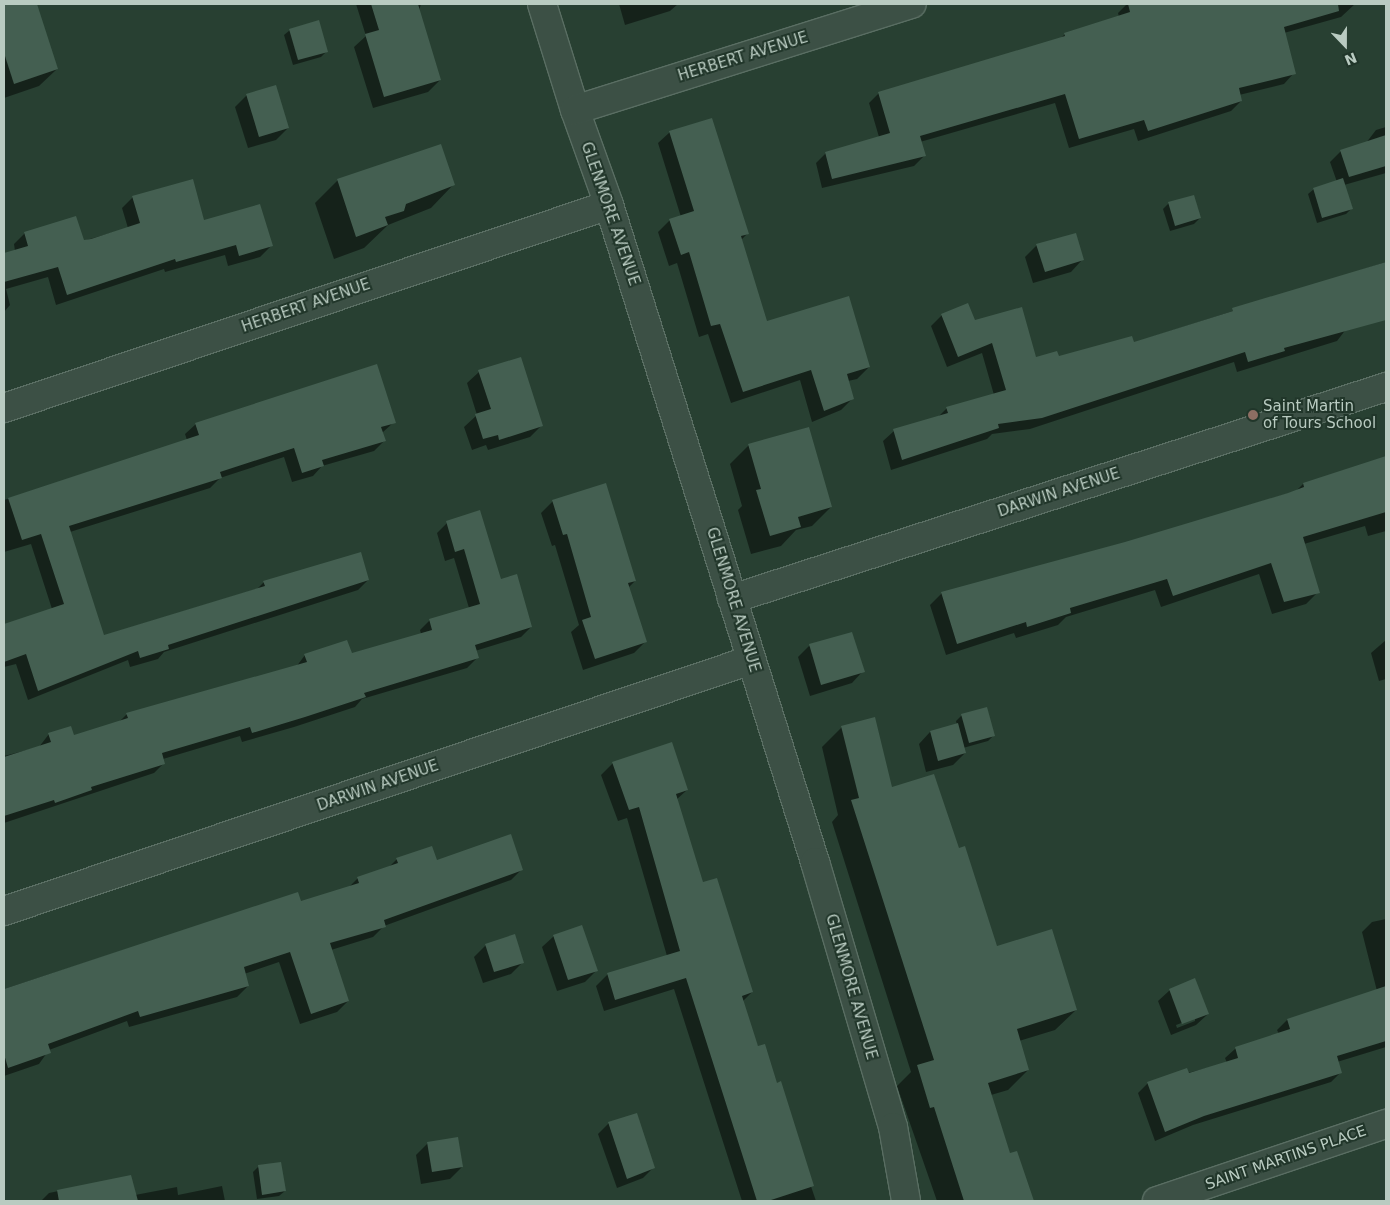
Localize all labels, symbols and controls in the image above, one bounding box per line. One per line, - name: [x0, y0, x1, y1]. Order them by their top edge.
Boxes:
- north arrow: [1320, 20, 1370, 70]
- street label: HERBERT AVENUE: [676, 29, 810, 85]
- text: N: [1342, 49, 1359, 69]
- street label: GLENMORE AVENUE: [577, 140, 643, 288]
- street label: HERBERT AVENUE: [239, 276, 373, 336]
- place label: Saint Martin of Tours School: [1263, 397, 1376, 432]
- marker: Saint Martin of Tours School: [1247, 409, 1259, 421]
- street label: DARWIN AVENUE: [996, 465, 1122, 521]
- street label: GLENMORE AVENUE: [702, 525, 764, 675]
- street label: DARWIN AVENUE: [315, 757, 441, 815]
- street label: GLENMORE AVENUE: [822, 912, 880, 1062]
- street label: SAINT MARTINS PLACE: [1203, 1122, 1369, 1194]

